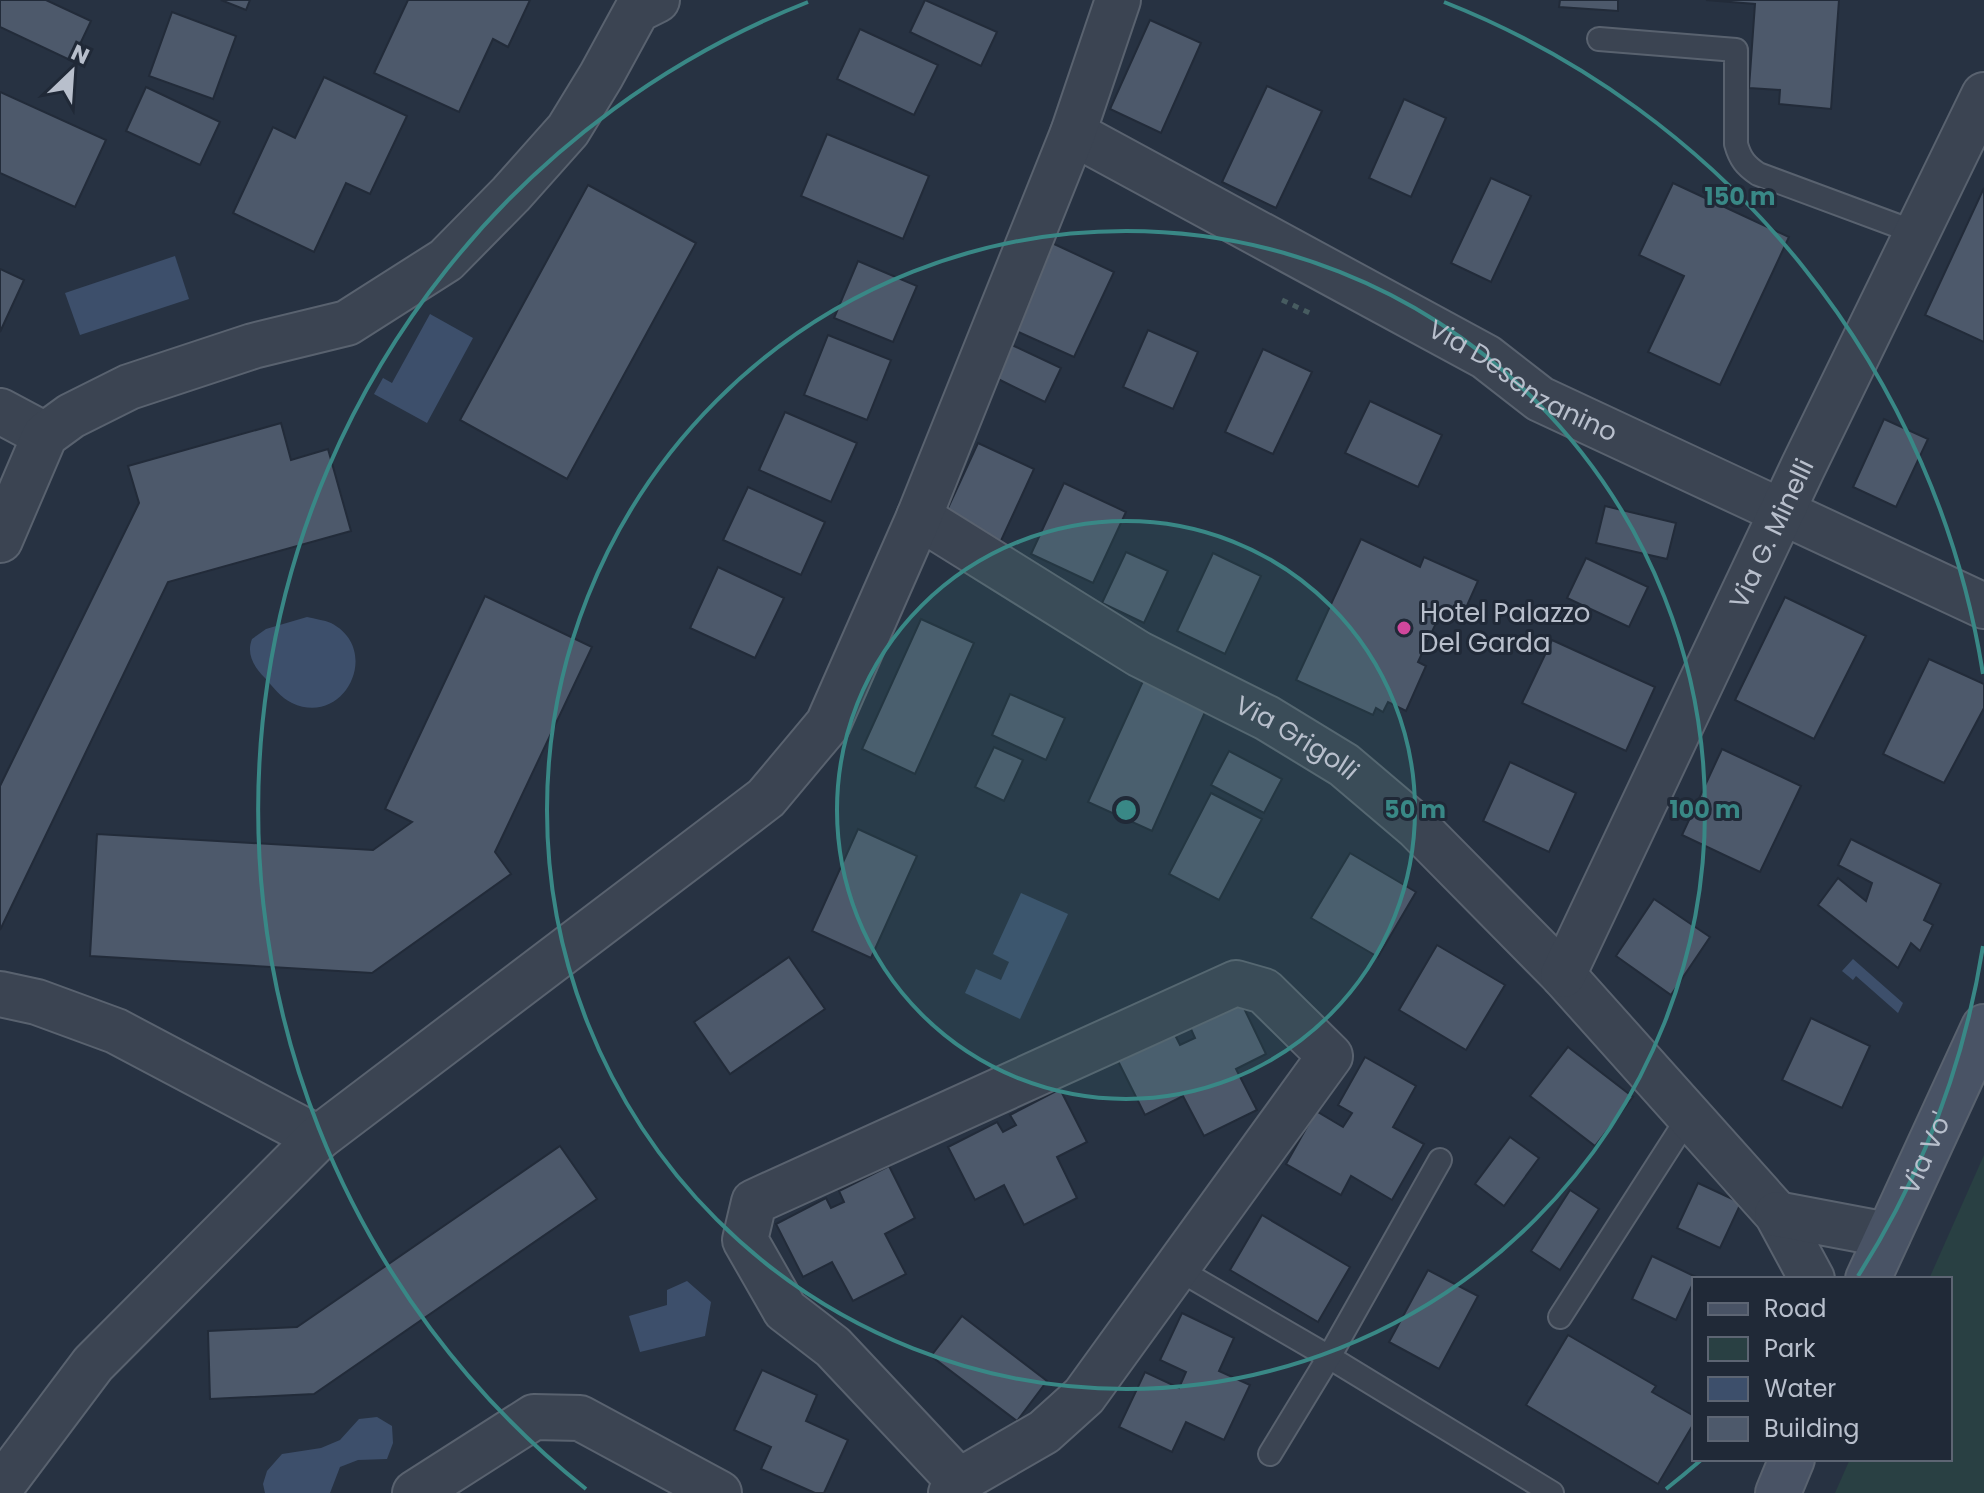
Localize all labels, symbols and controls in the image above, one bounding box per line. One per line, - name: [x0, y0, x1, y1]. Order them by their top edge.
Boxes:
- north arrow: [32, 32, 112, 112]
- text: N: [66, 37, 94, 72]
- text: 150 m: [1705, 180, 1775, 213]
- street label: Via Desenzanino: [1422, 311, 1623, 451]
- street label: Via G. Minelli: [1721, 453, 1822, 615]
- place label: Hotel Palazzo Del Garda: [1420, 595, 1590, 661]
- marker: Hotel Palazzo Del Garda: [1395, 619, 1413, 637]
- street label: Via Grigolli: [1229, 687, 1367, 788]
- text: 50 m: [1384, 793, 1446, 826]
- text: 100 m: [1670, 793, 1740, 826]
- centre of rings: [1112, 796, 1140, 824]
- street label: Via Vo': [1891, 1107, 1960, 1201]
- legend: [1692, 1277, 1952, 1461]
- text: Road: [1764, 1292, 1826, 1325]
- text: Park: [1764, 1332, 1816, 1365]
- text: Water: [1764, 1372, 1836, 1405]
- text: Building: [1764, 1412, 1860, 1445]

